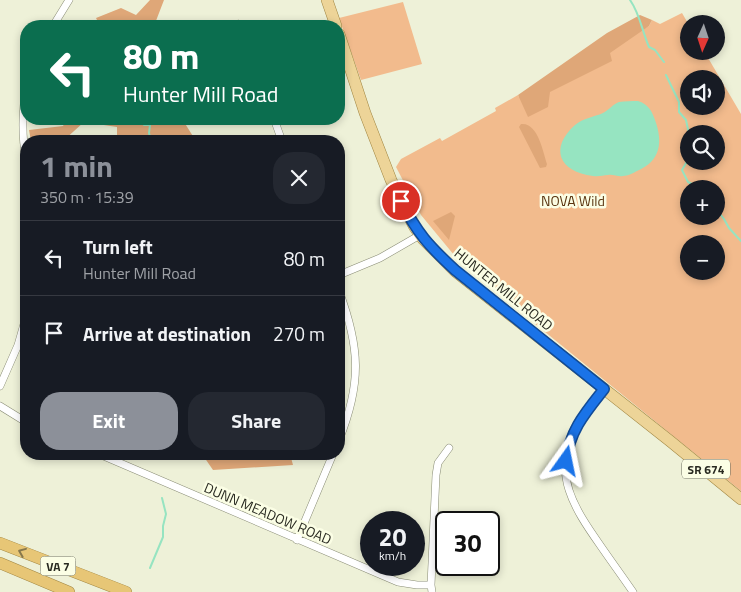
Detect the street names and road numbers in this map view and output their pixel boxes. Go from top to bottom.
street label: HUNTER MILL ROAD [450,243,558,335]
road number: SR 674 [682,459,730,478]
street label: DUNN MEADOW ROAD [201,477,335,549]
road number: VA 7 [40,556,76,576]

